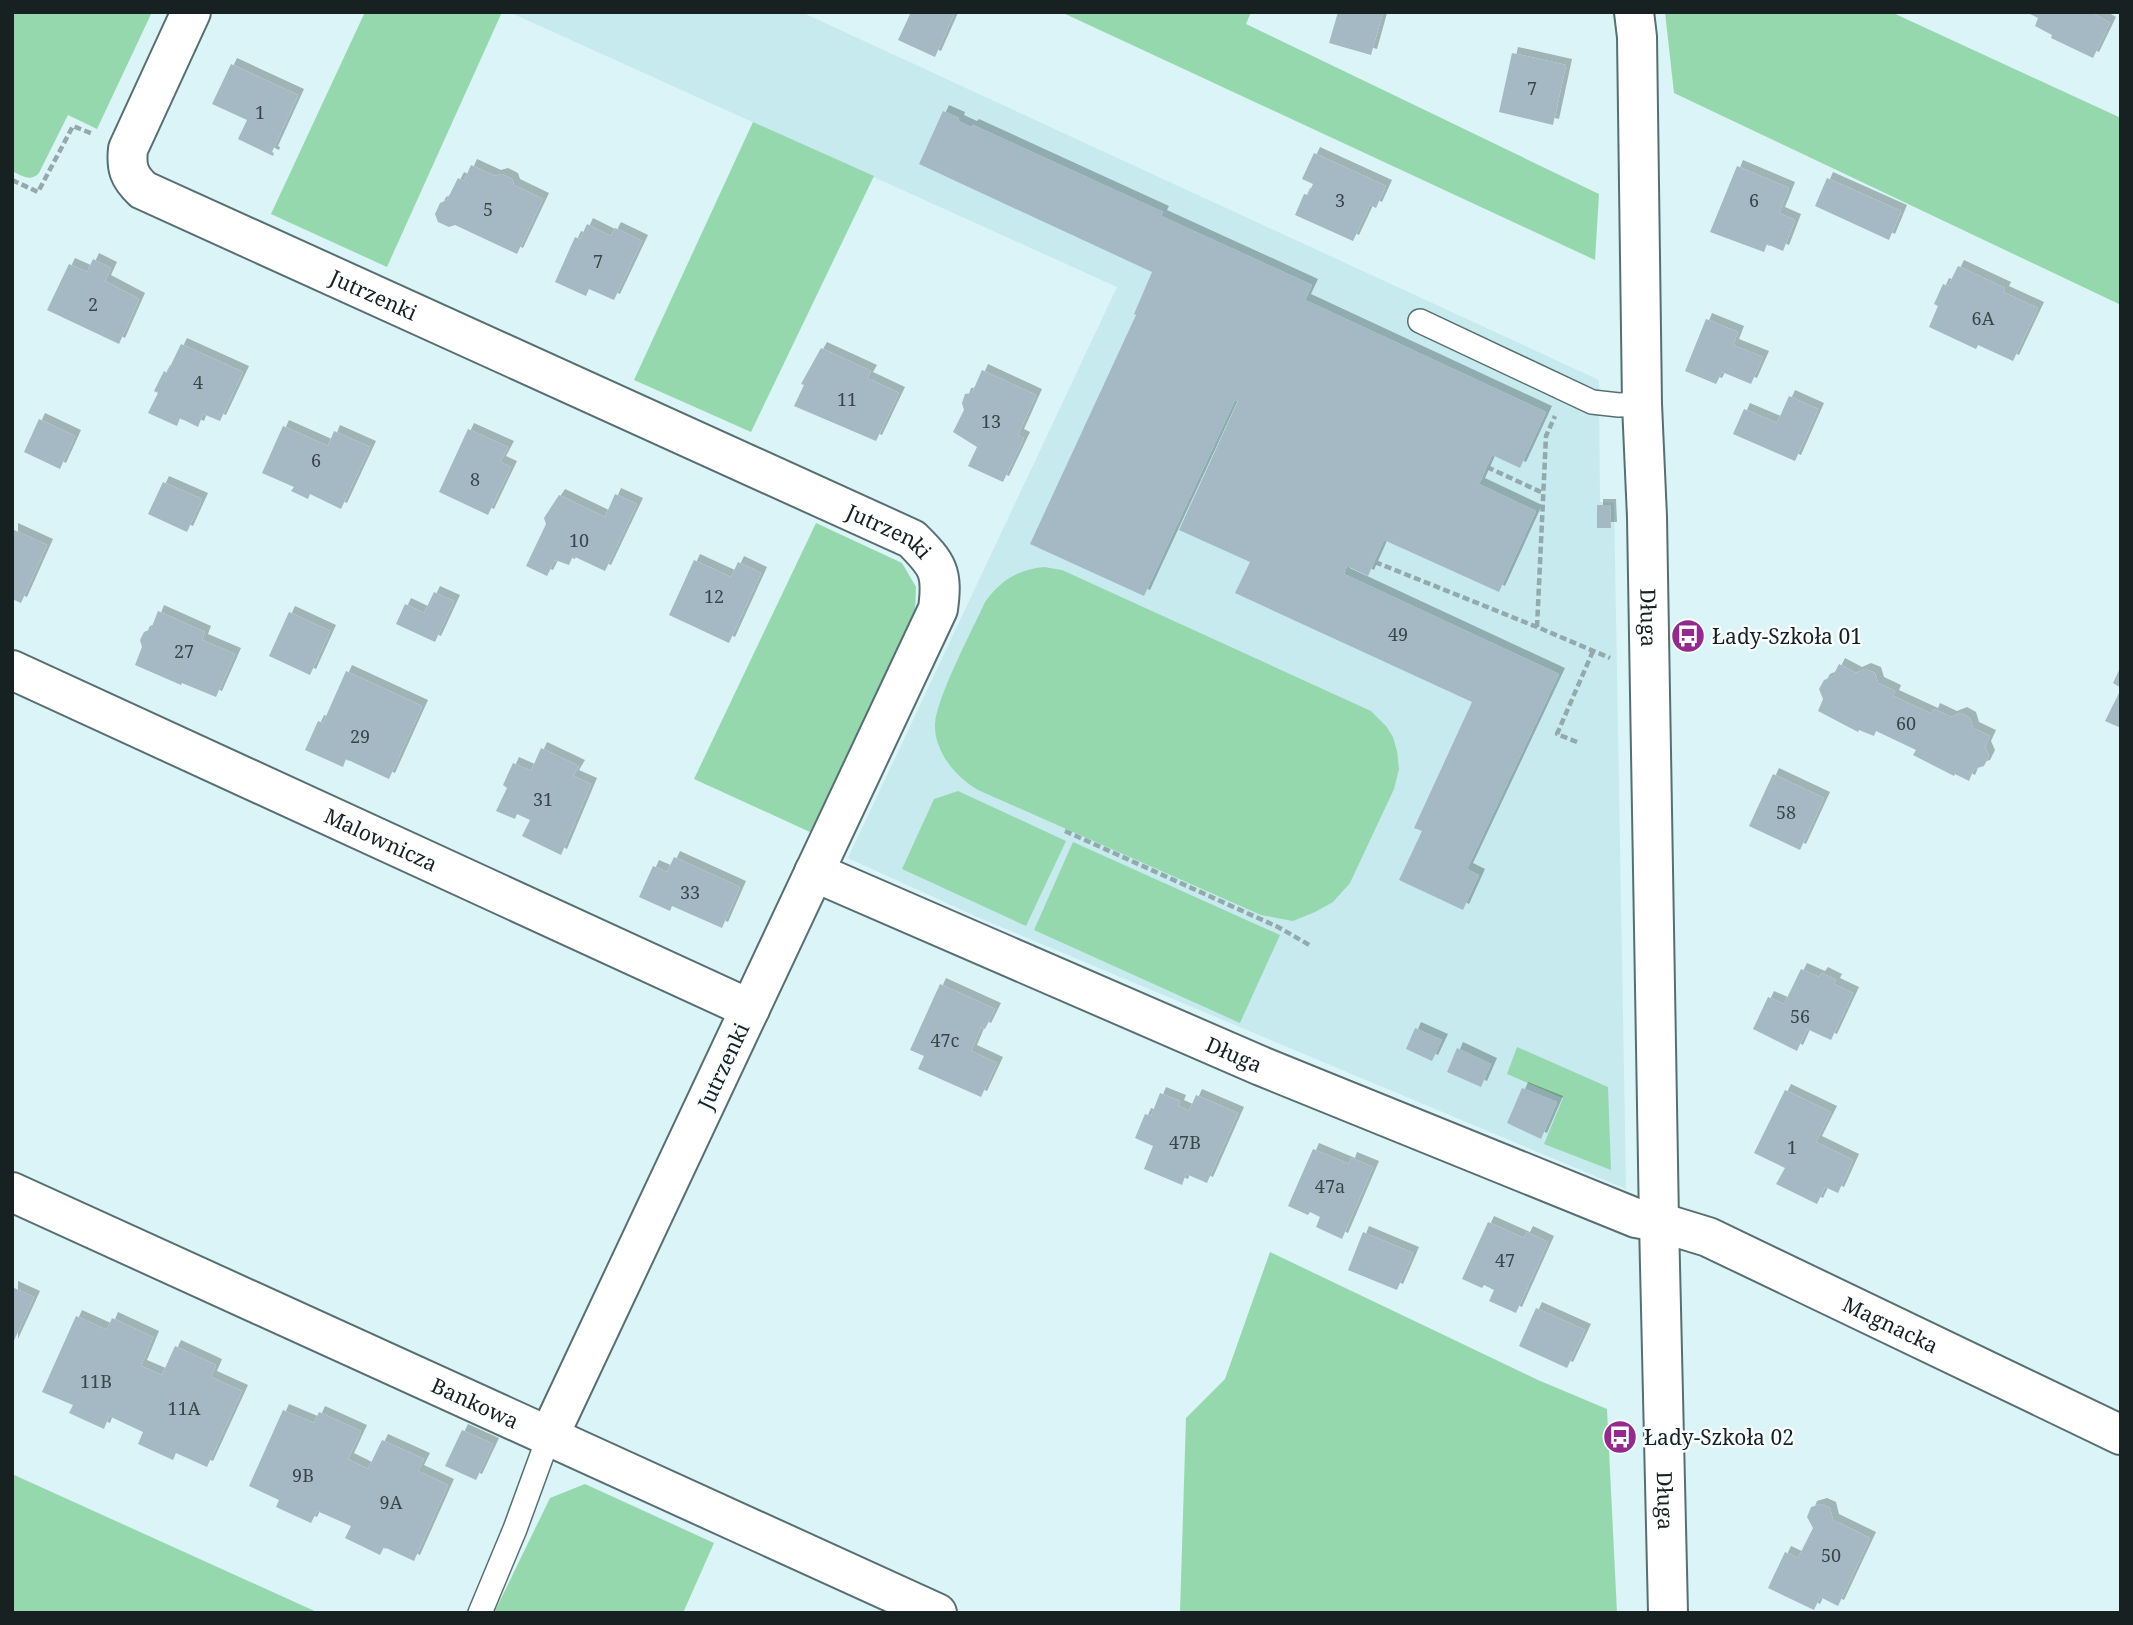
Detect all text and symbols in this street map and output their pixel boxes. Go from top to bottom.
house number: 7 [1527,76,1537,100]
house number: 1 [255,100,265,124]
house number: 3 [1335,188,1345,212]
house number: 6 [1749,188,1759,212]
house number: 5 [483,197,493,221]
house number: 7 [593,249,603,273]
street label: Jutrzenki [325,262,422,327]
house number: 2 [88,292,98,316]
house number: 6A [1972,306,1995,330]
house number: 4 [193,370,203,394]
house number: 11 [837,387,857,411]
house number: 13 [981,409,1001,433]
house number: 6 [311,448,321,472]
house number: 8 [470,467,480,491]
street label: Jutrzenki [841,497,938,565]
house number: 10 [569,528,589,552]
house number: 12 [704,584,724,608]
street label: Długa [1634,588,1663,647]
bus stop icon: Łady-Szkoła 01 [1669,617,1707,655]
house number: 49 [1388,622,1408,646]
place label: Łady-Szkoła 01 [1712,622,1862,650]
house number: 27 [174,639,194,663]
house number: 60 [1896,711,1916,735]
house number: 29 [350,724,370,748]
house number: 31 [533,787,553,811]
house number: 58 [1776,800,1796,824]
street label: Malownicza [320,801,442,878]
house number: 33 [680,880,700,904]
house number: 56 [1790,1004,1810,1028]
street label: Jutrzenki [690,1018,755,1115]
house number: 47c [931,1028,960,1052]
street label: Długa [1202,1030,1267,1079]
house number: 47B [1169,1130,1201,1154]
house number: 1 [1787,1135,1797,1159]
house number: 47a [1315,1174,1345,1198]
house number: 47 [1495,1248,1515,1272]
street label: Magnacka [1838,1290,1943,1359]
house number: 11B [80,1369,112,1393]
street label: Bankowa [427,1371,523,1435]
house number: 11A [168,1396,201,1420]
bus stop icon: Łady-Szkoła 02 [1601,1418,1639,1456]
place label: Łady-Szkoła 02 [1644,1423,1794,1451]
house number: 9B [292,1463,314,1487]
street label: Długa [1651,1471,1680,1530]
house number: 9A [380,1490,403,1514]
house number: 50 [1821,1543,1841,1567]

